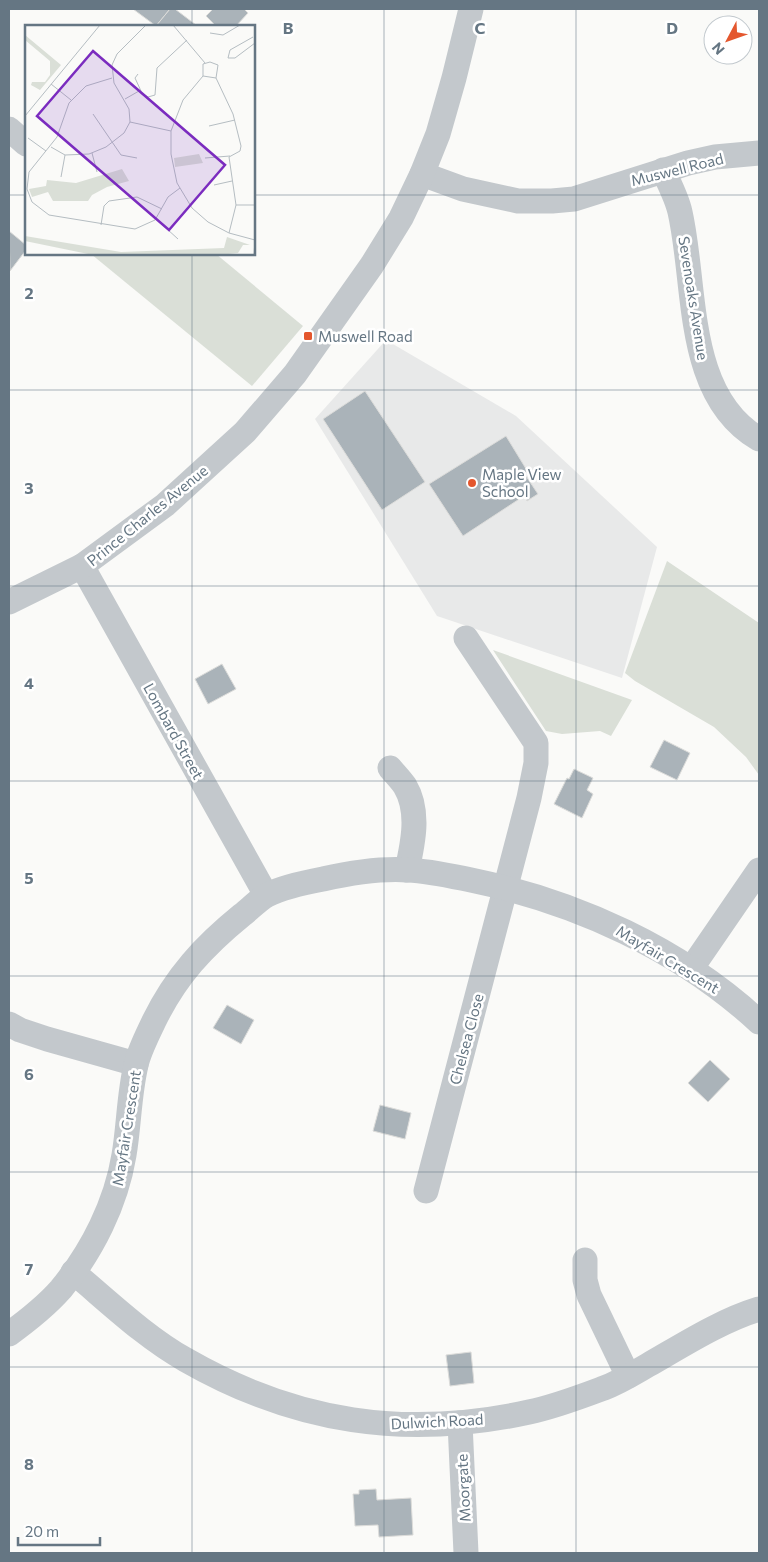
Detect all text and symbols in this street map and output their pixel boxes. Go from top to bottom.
north arrow [703,15,753,65]
text: B [283,18,294,37]
text: C [475,18,486,37]
text: D [666,18,678,37]
inset map [25,25,255,255]
text: N [708,39,728,58]
street label: Muswell Road [629,149,725,189]
street label: Sevenoaks Avenue [675,235,713,361]
text: 2 [24,283,34,302]
place label: Muswell Road [318,327,413,345]
marker: Muswell Road [302,330,314,342]
street label: Prince Charles Avenue [83,461,211,569]
place label: Maple View School [482,465,561,500]
marker: Maple View School [466,477,478,489]
text: 3 [24,478,34,497]
text: 4 [24,673,34,692]
street label: Lombard Street [140,680,208,782]
text: 5 [24,868,34,887]
street label: Mayfair Crescent [613,921,723,997]
street label: Chelsea Close [445,991,487,1087]
text: 6 [24,1064,34,1083]
street label: Mayfair Crescent [108,1069,144,1187]
text: 7 [25,1259,34,1278]
street label: Dulwich Road [390,1410,484,1432]
street label: Moorgate [452,1453,474,1522]
text: 8 [24,1454,34,1473]
scale bar [18,1514,100,1546]
text: 20 m [25,1522,59,1540]

